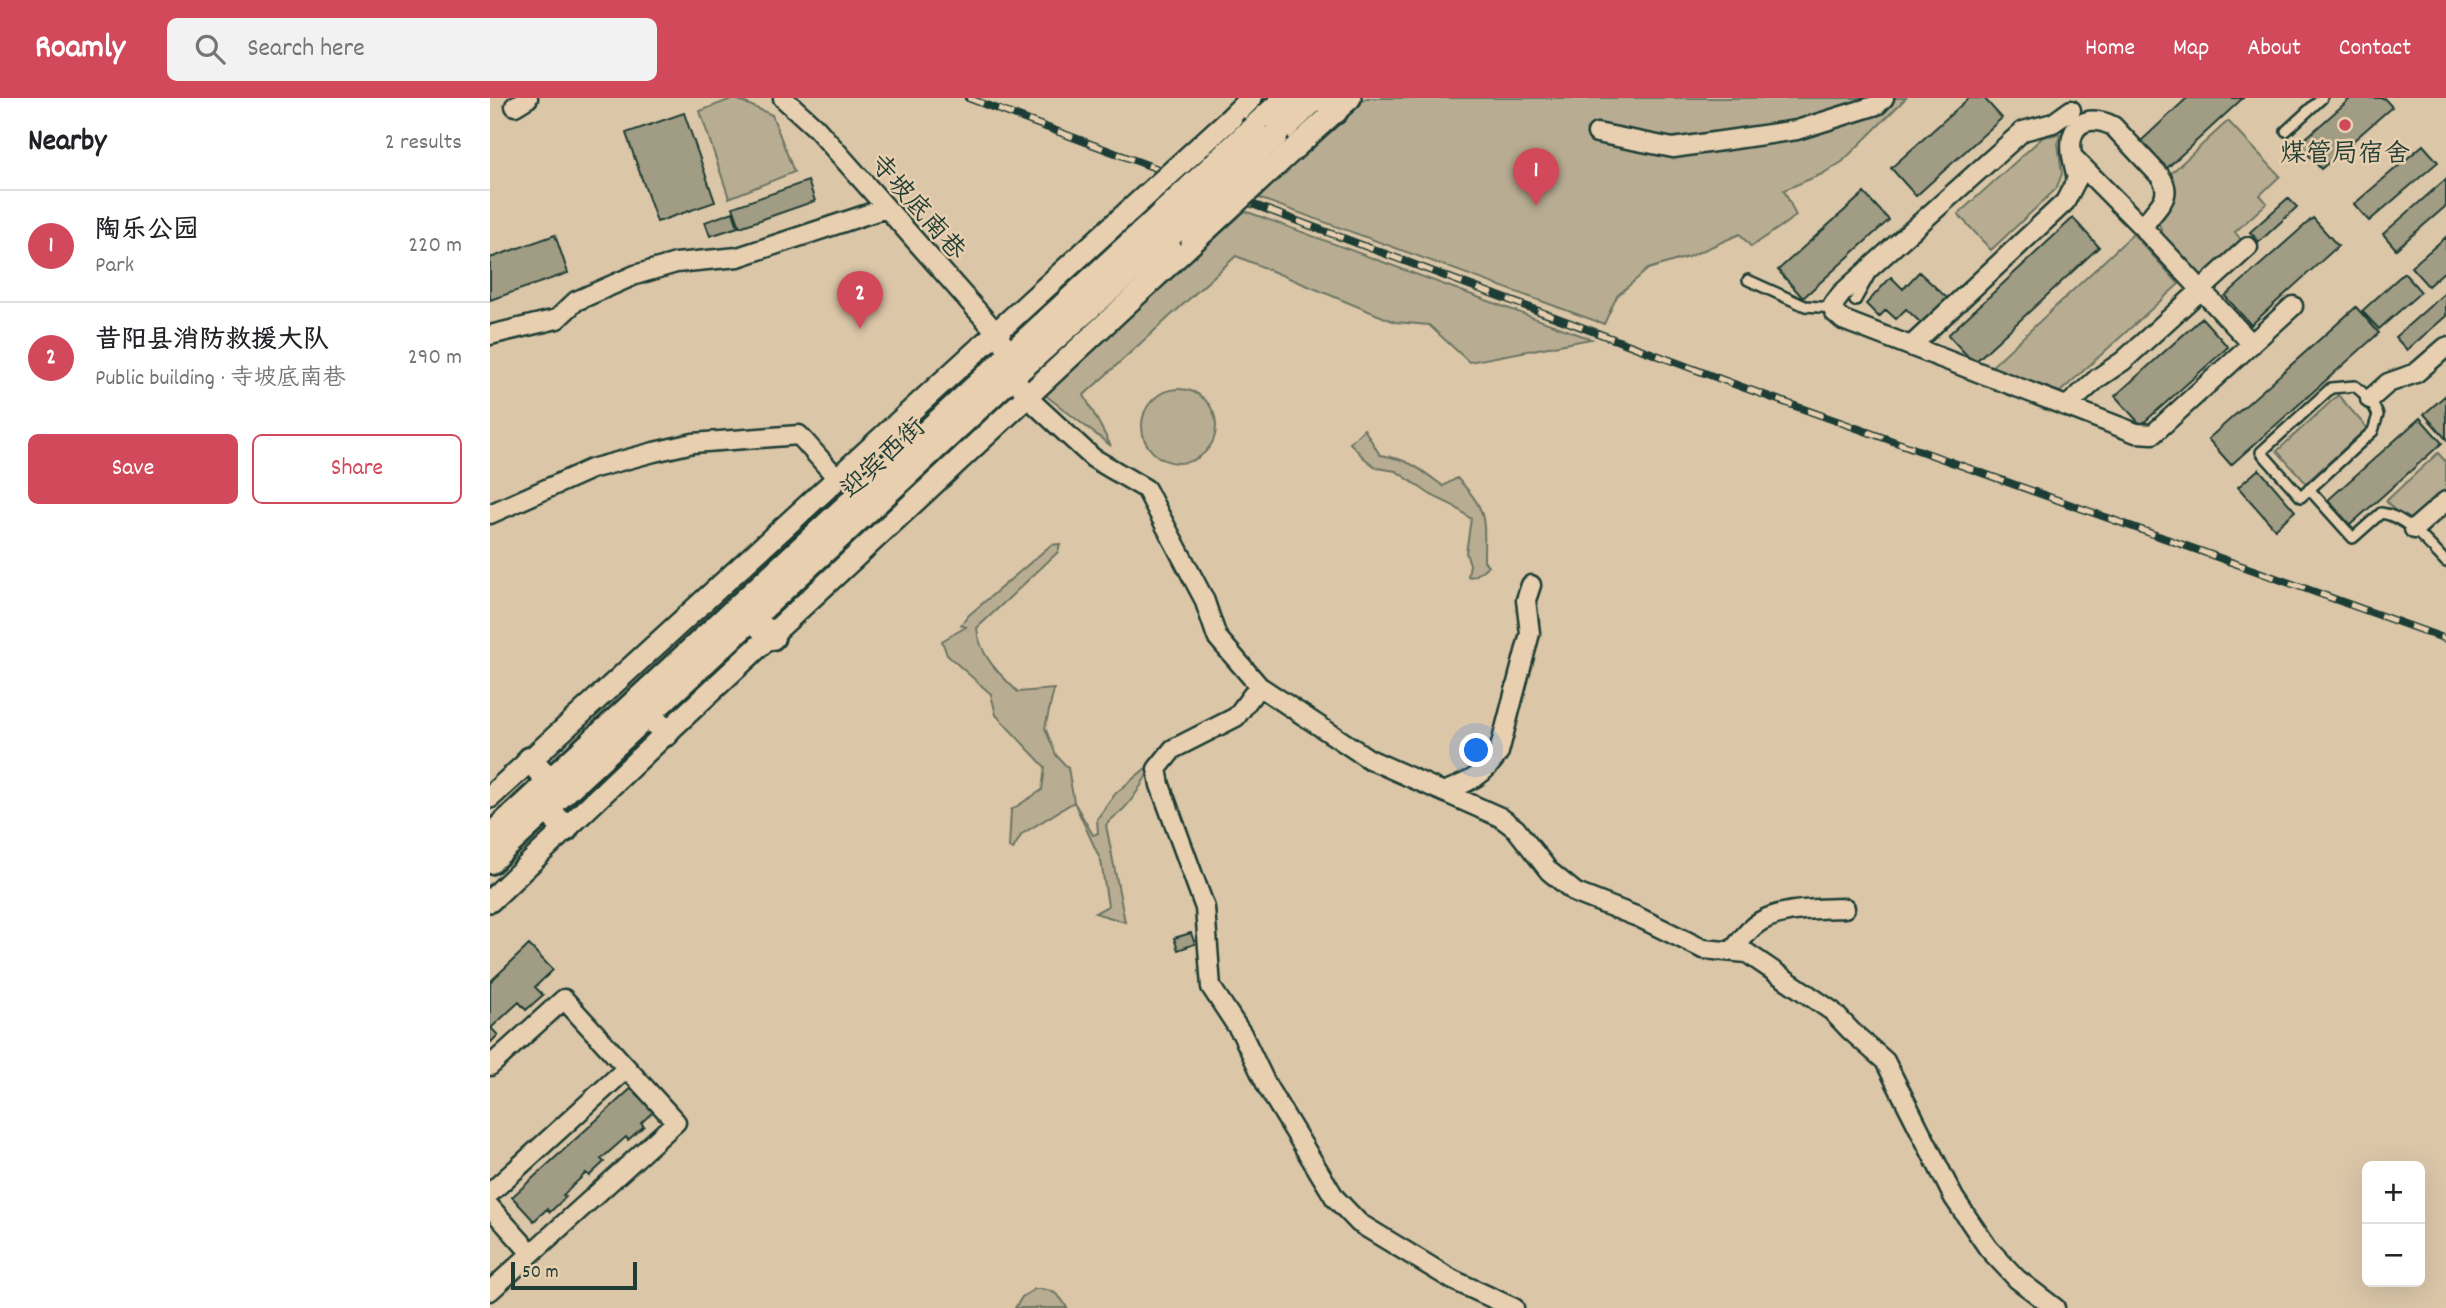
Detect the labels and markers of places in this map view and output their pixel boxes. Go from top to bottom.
marker: 煤管局宿舍 [2337,117,2353,133]
place label: 煤管局宿舍 [2280,137,2410,174]
pin: 1 [1513,148,1559,206]
pin: 2 [837,271,883,329]

